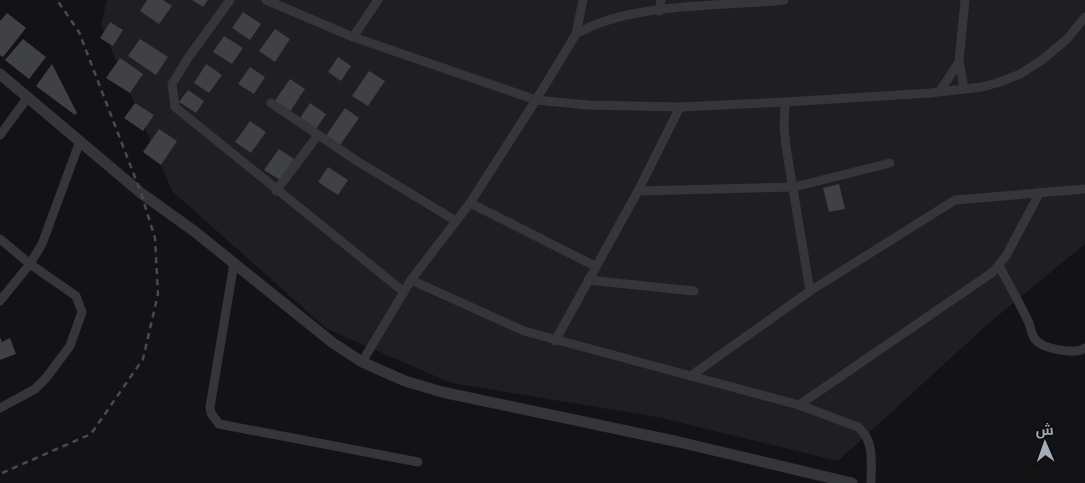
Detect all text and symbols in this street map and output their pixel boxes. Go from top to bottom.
north arrow [1020,418,1070,468]
text: ش [1035,422,1054,439]

